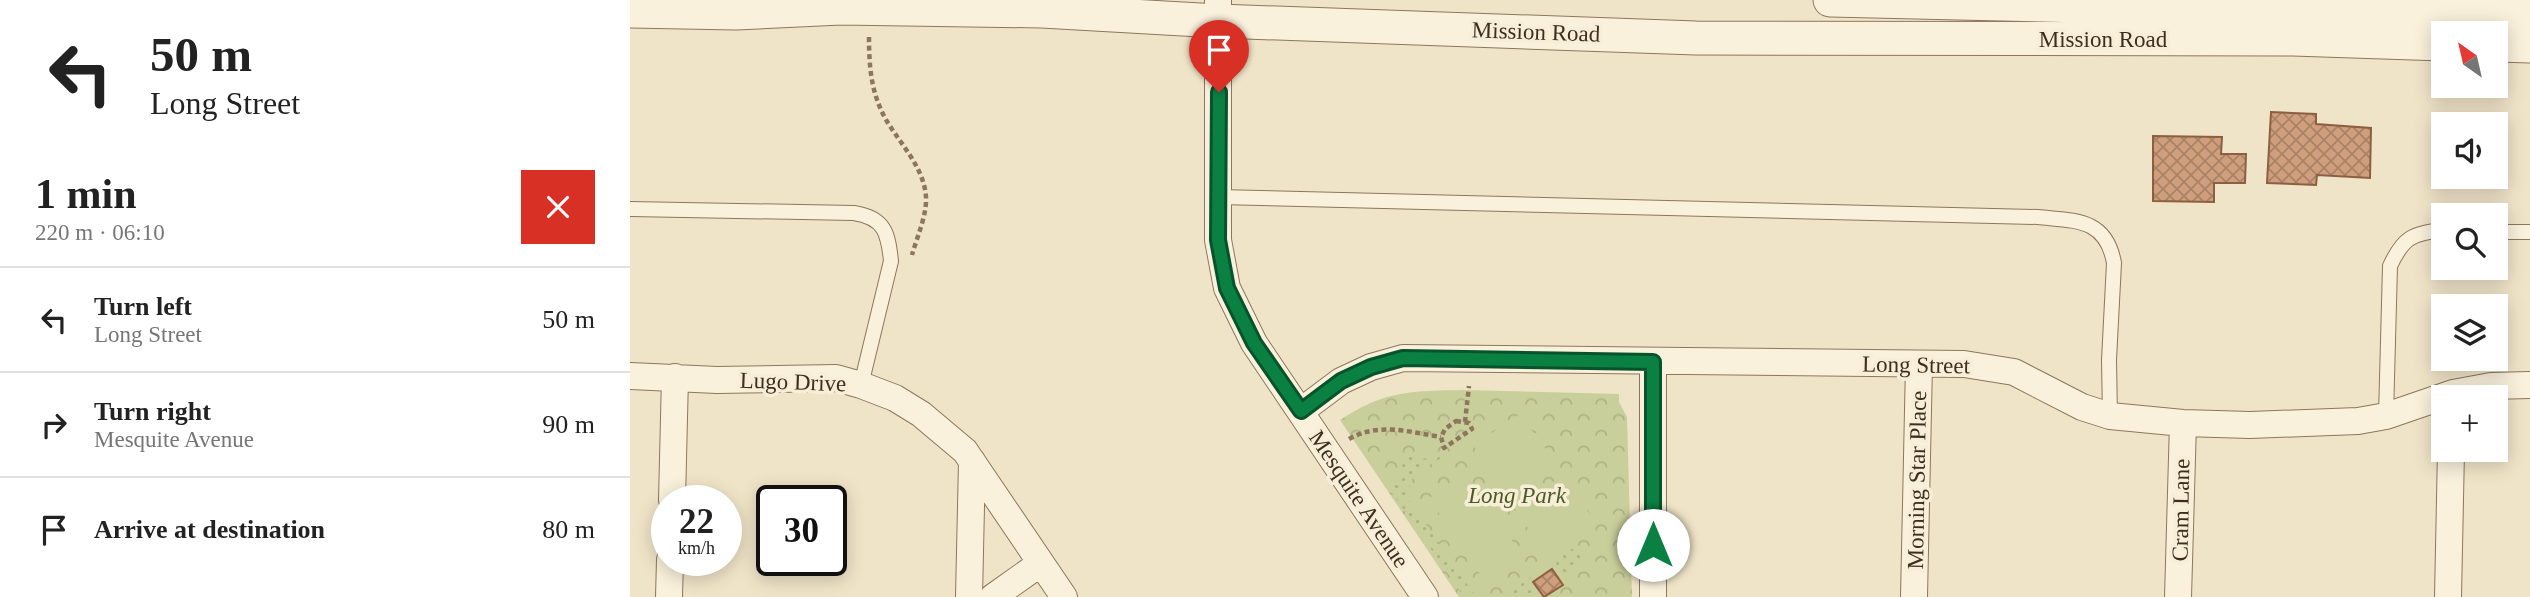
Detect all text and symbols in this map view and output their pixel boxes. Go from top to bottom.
street label: Mission Road [1471,17,1601,47]
pin [1189,20,1249,92]
north arrow [2431,21,2508,98]
map controls [2431,21,2508,462]
text: 50 m [150,27,252,82]
street label: Mission Road [2039,27,2168,52]
icon: left [35,28,126,119]
icon: arrive [1200,31,1238,69]
text: Long Street [150,85,300,121]
button: sound [2431,112,2508,189]
button: close [521,170,595,244]
text: 1 min [35,171,137,217]
button: search [2431,203,2508,280]
text: 220 m · 06:10 [35,220,165,245]
text: Turn left [94,292,192,321]
button: layers [2431,294,2508,371]
icon: left [35,301,73,339]
text: 50 m [542,305,595,334]
text: Long Street [94,322,202,347]
street label: Long Street [1862,352,1971,378]
street label: Lugo Drive [739,368,847,396]
button: + [2431,385,2508,462]
street label: Morning Star Place [1903,390,1931,570]
text: Turn right [94,397,211,426]
icon: right [35,406,73,444]
text: 90 m [542,410,595,439]
street label: Mesquite Avenue [1304,426,1414,572]
text: Mesquite Avenue [94,427,254,452]
street label: Cram Lane [2168,458,2194,562]
park label: Long Park [1467,483,1567,508]
speed limit sign: 30 [756,485,847,576]
text: 22 [679,502,714,541]
position arrow [1616,508,1690,582]
icon: arrive [35,511,73,549]
text: Arrive at destination [94,515,325,544]
text: 80 m [542,515,595,544]
text: km/h [678,538,715,558]

